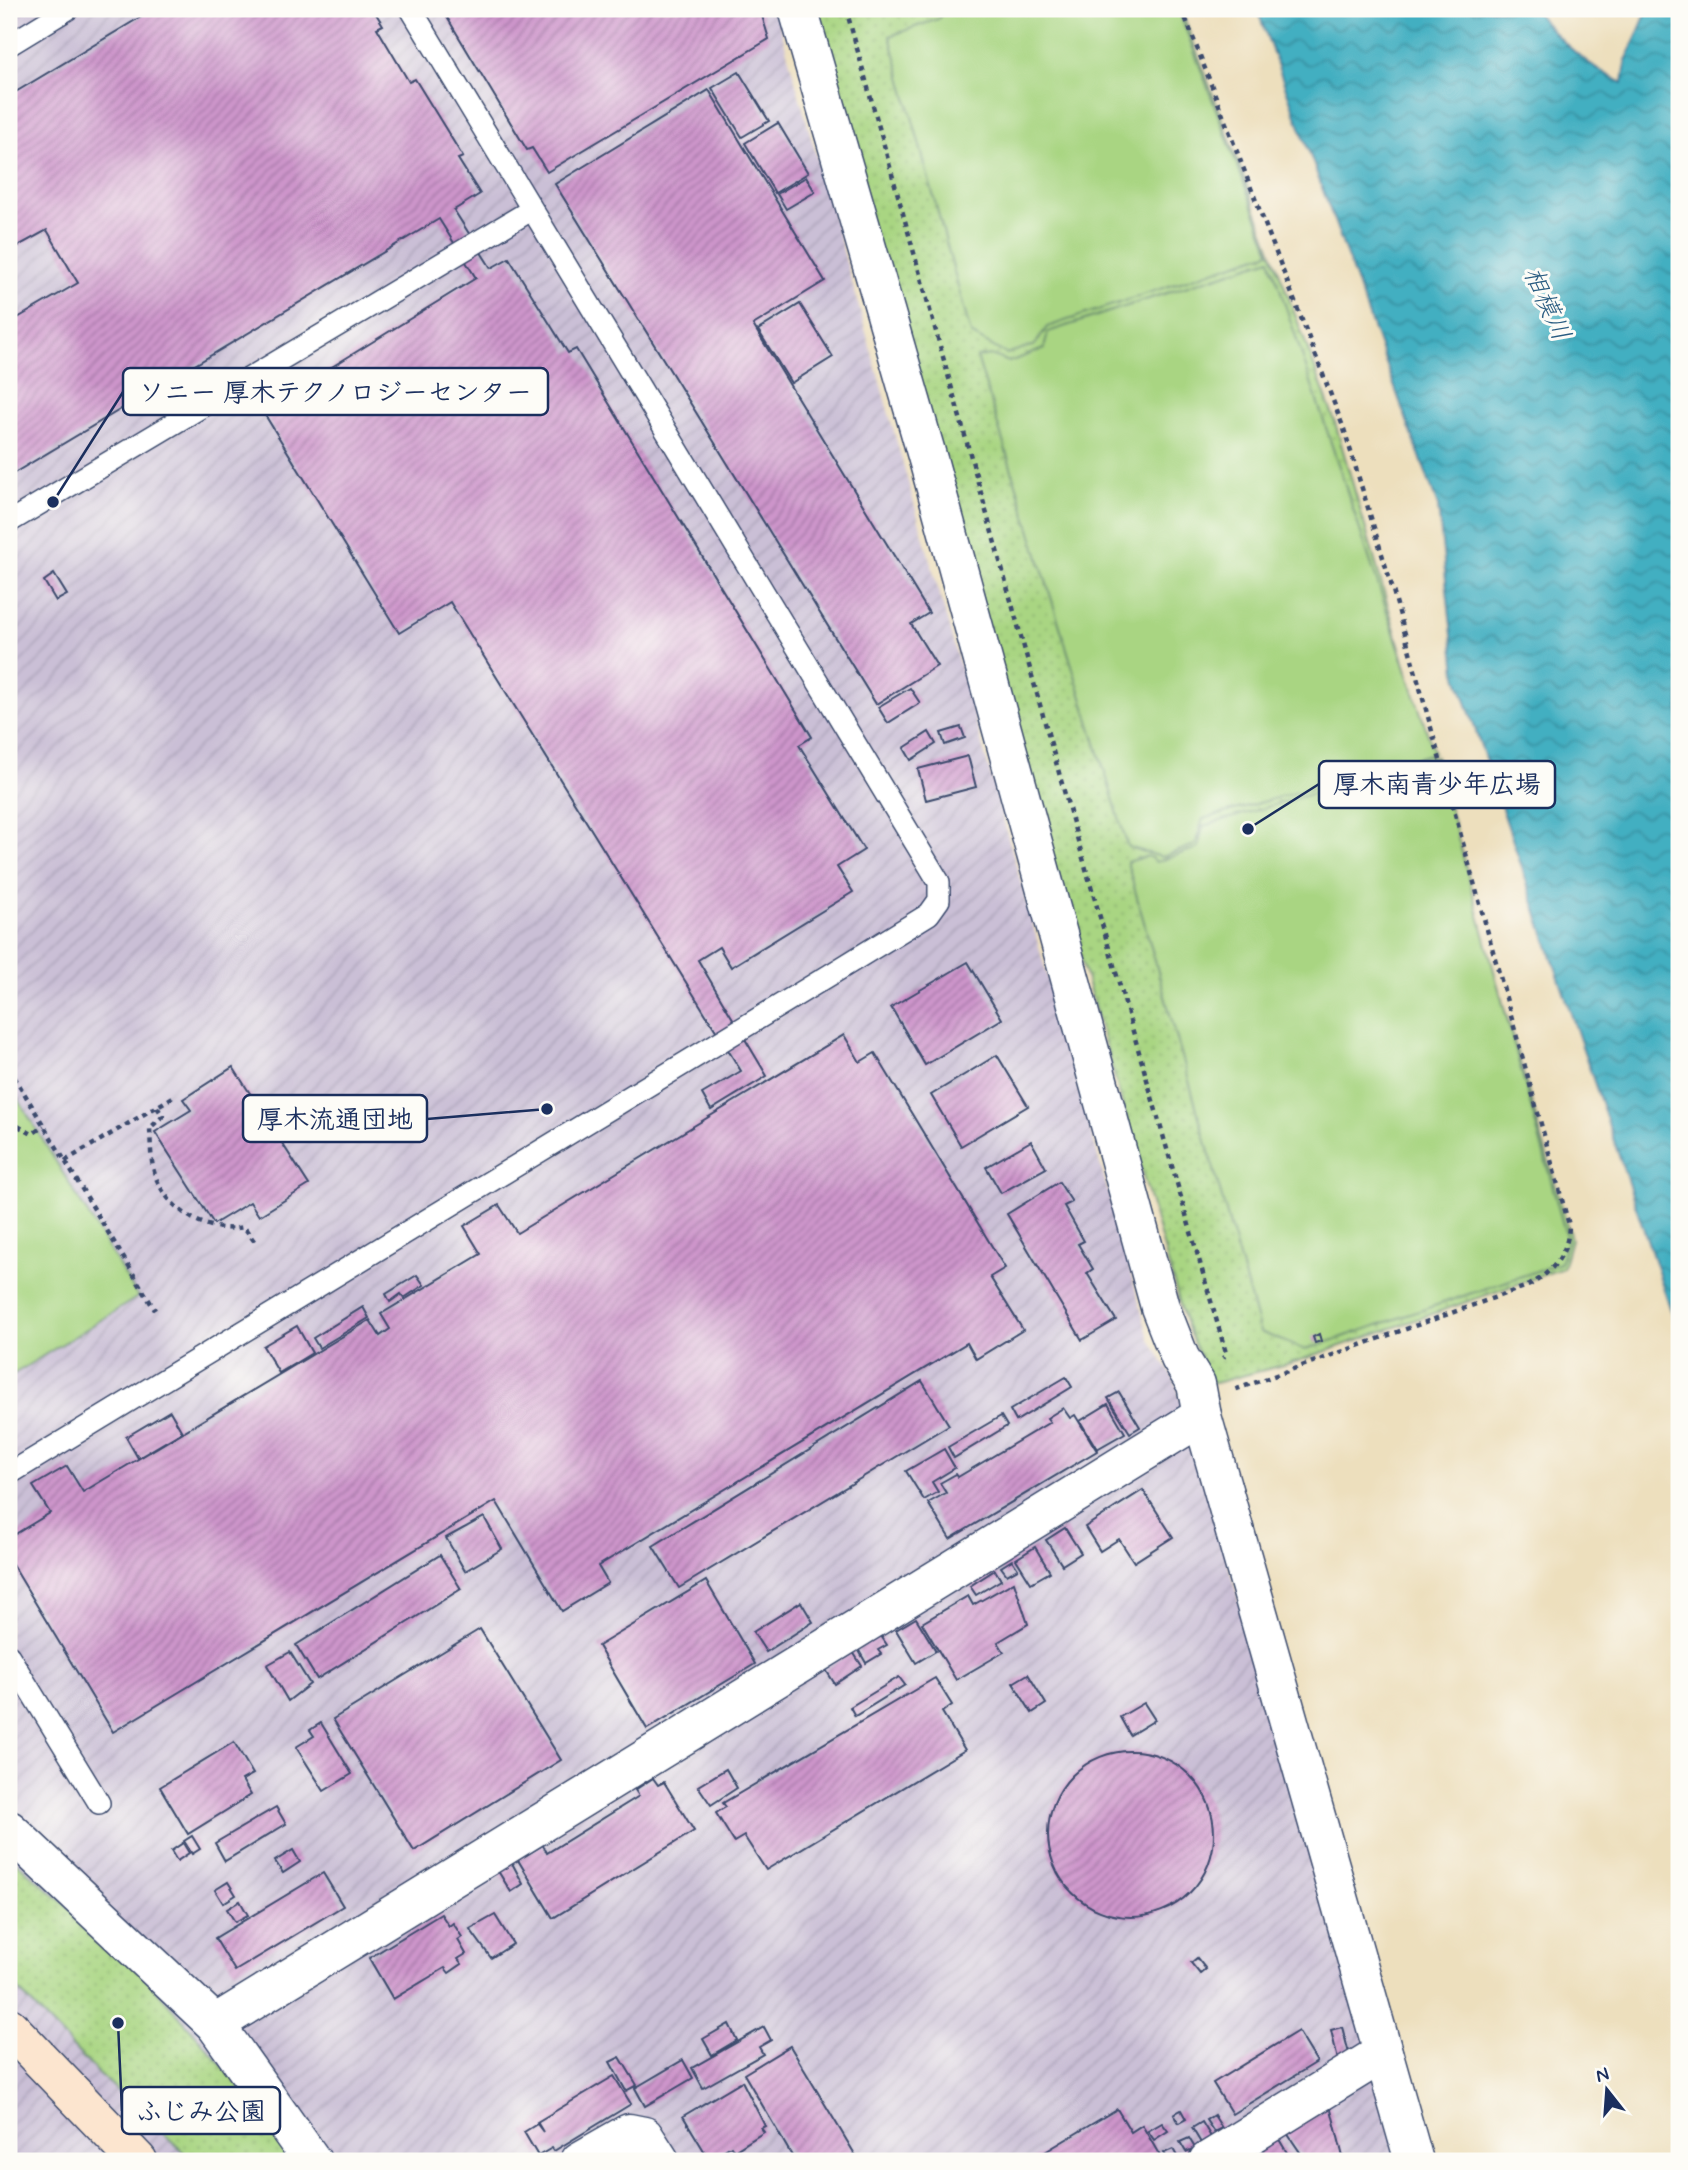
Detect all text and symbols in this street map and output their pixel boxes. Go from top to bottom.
water label: 相模川 [1515,261,1577,347]
callout: ソニー 厚木テクノロジーセンター [123,368,548,415]
text: ソニー 厚木テクノロジーセンター [138,377,532,411]
callout: 厚木南青少年広場 [1319,761,1555,808]
text: 厚木南青少年広場 [1333,769,1541,803]
callout: 厚木流通団地 [243,1095,427,1142]
text: 厚木流通団地 [257,1104,413,1138]
north arrow [1572,2054,1642,2124]
text: N [1593,2061,1612,2089]
callout: ふじみ公園 [122,2087,280,2134]
text: ふじみ公園 [136,2096,266,2130]

